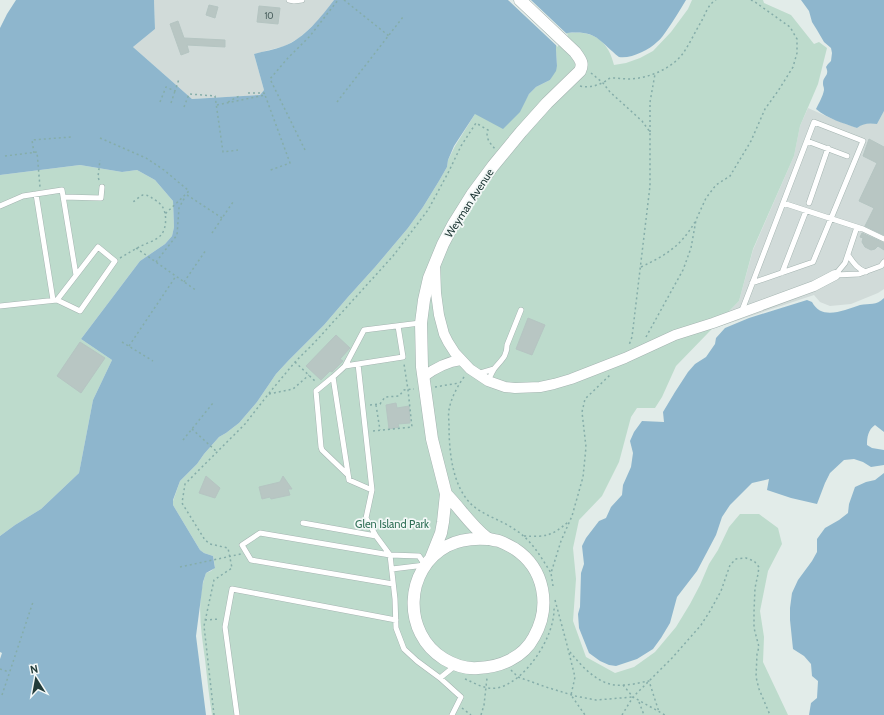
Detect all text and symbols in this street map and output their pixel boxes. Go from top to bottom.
house number: 10 [264,10,274,21]
street label: Weyman Avenue [441,166,497,240]
park label: Glen Island Park [355,517,429,531]
north arrow [16,659,56,699]
text: N [29,662,39,677]

